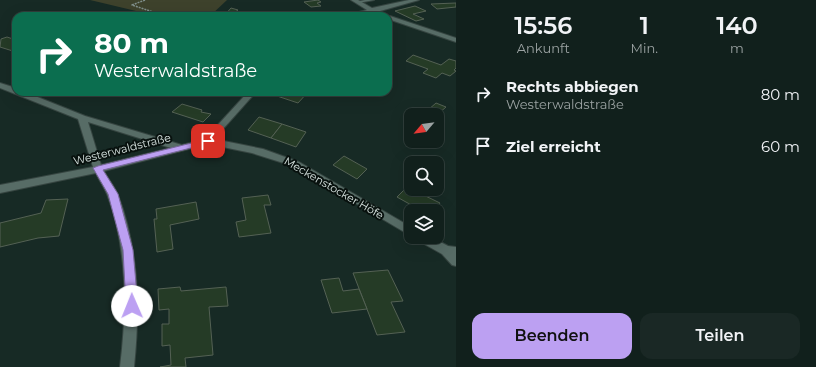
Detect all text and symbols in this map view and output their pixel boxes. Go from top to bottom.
text: 15:56 [514,11,572,40]
text: 1 [640,11,649,40]
text: 140 [716,11,758,40]
text: 80 m [94,26,169,60]
icon: right [28,28,80,80]
text: Ankunft [517,40,570,56]
text: Min. [631,40,658,56]
text: m [730,40,744,56]
text: Westerwaldstraße [94,60,257,82]
text: Rechts abbiegen [506,77,639,96]
icon: right [472,83,494,105]
text: 80 m [761,85,800,104]
text: Westerwaldstraße [506,96,624,112]
north arrow [404,108,444,148]
map controls [404,108,444,244]
pin [191,124,225,158]
street label: Westerwaldstraße [72,130,172,168]
icon: arrive [197,130,219,152]
icon: arrive [472,135,494,157]
text: Ziel erreicht [506,137,601,156]
text: 60 m [761,137,800,156]
street label: Meckenstocker Höfe [282,154,387,222]
button: search [404,156,444,196]
button: layers [404,204,444,244]
position arrow [111,285,153,327]
button: Beenden [472,313,632,359]
button: Teilen [640,313,800,359]

